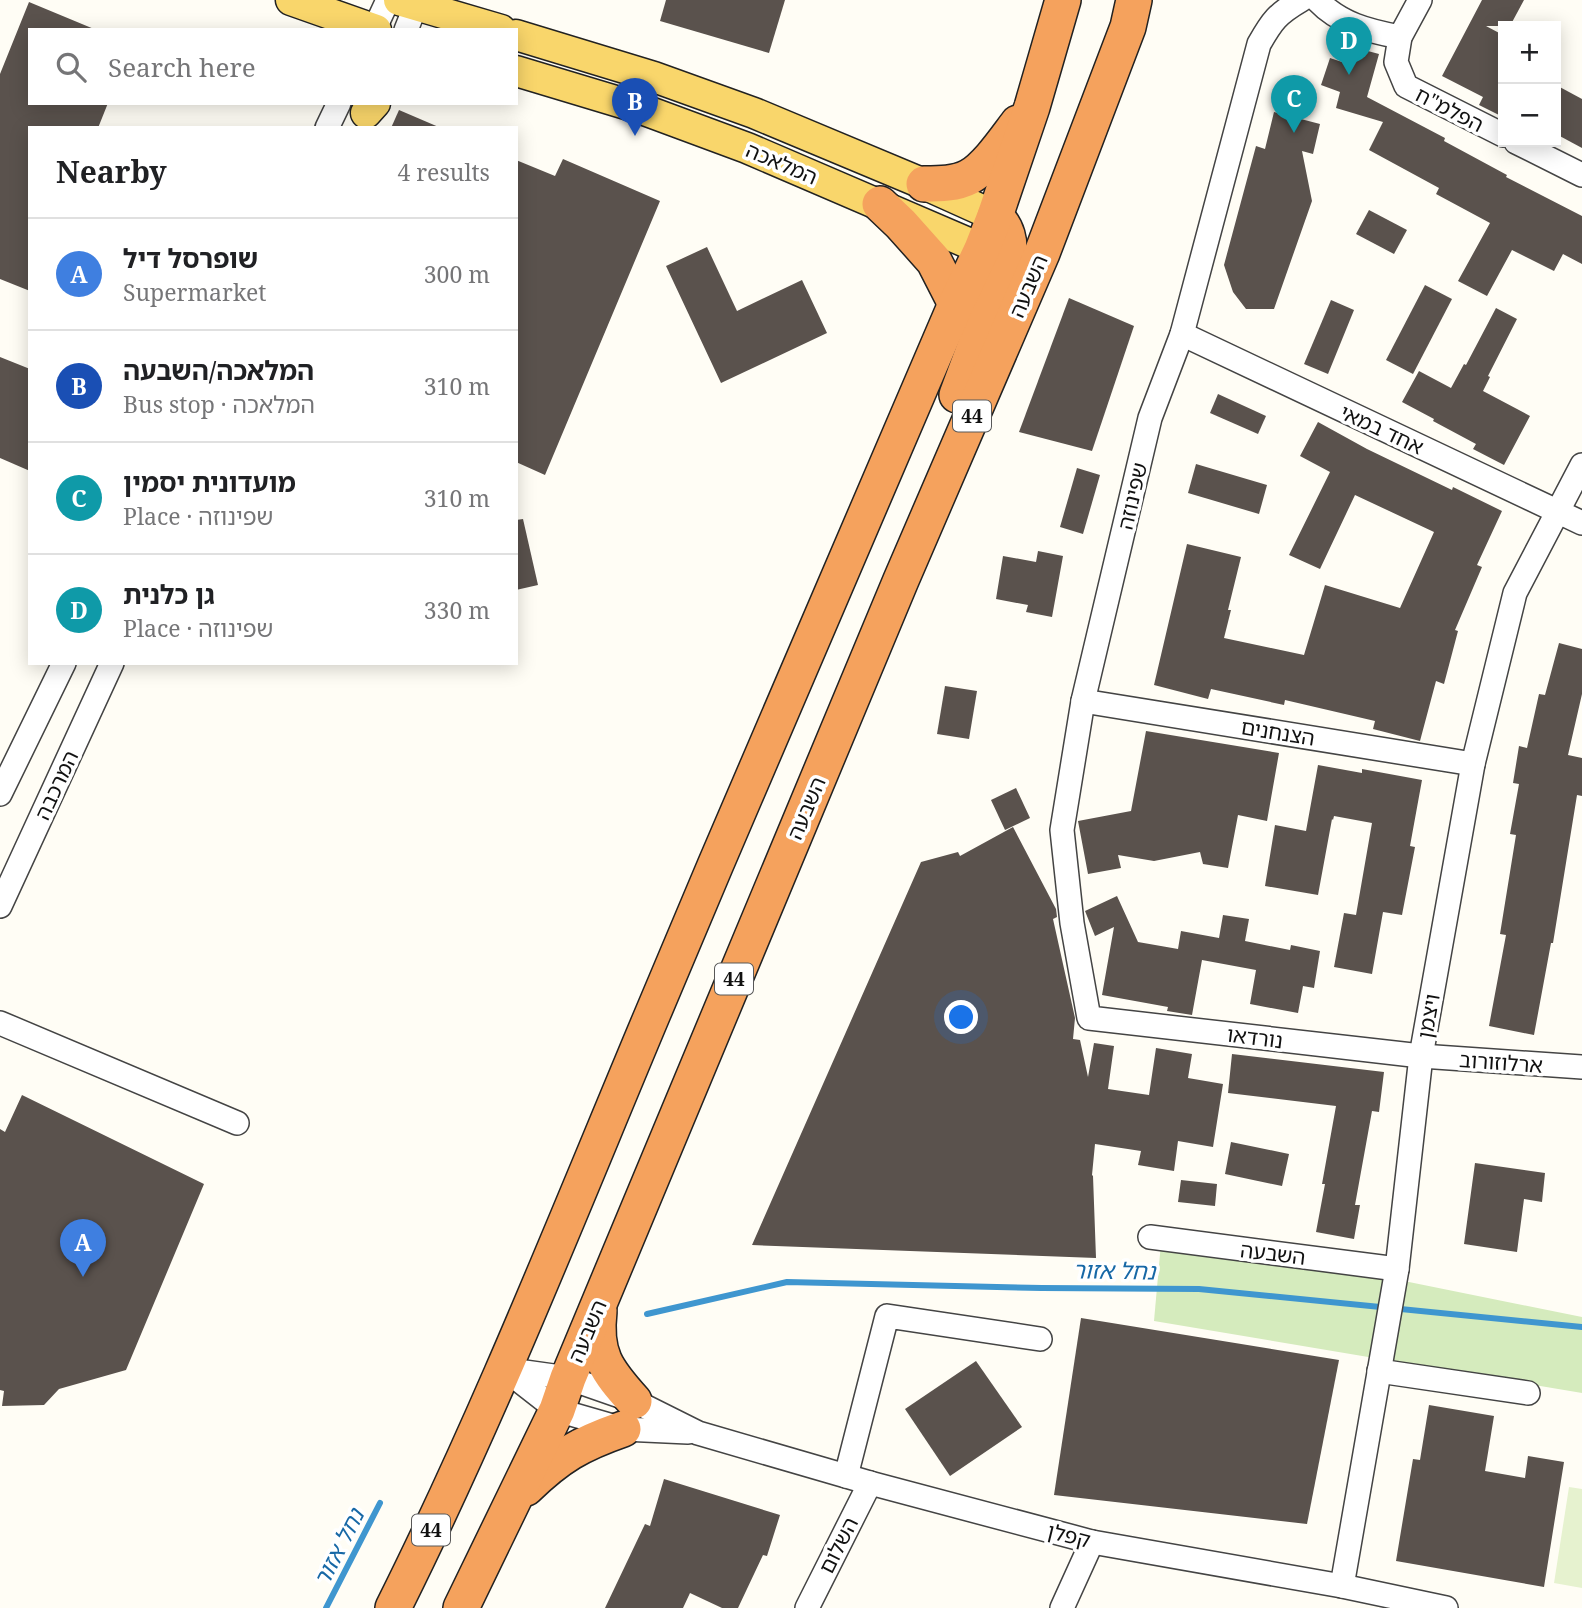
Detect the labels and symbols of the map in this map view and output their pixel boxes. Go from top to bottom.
pin: D [1326,17,1372,75]
pin: C [1271,75,1317,133]
pin: B [612,78,658,136]
street label: הפלמ"ח [1411,80,1489,138]
street label: המלאכה [742,135,822,191]
street label: השבעה [1002,250,1054,322]
street label: אחד במאי [1336,398,1428,460]
road number: 44 [953,400,991,432]
street label: שפינוזה [1111,460,1153,532]
street label: הצנחנים [1239,712,1317,752]
street label: המרכבה [28,746,84,824]
street label: השבעה [780,772,832,844]
road number: 44 [715,964,753,995]
street label: ויצמן [1410,991,1446,1041]
your location [944,1000,978,1034]
street label: נורדאו [1225,1020,1285,1054]
street label: ארלוזורוב [1458,1045,1544,1079]
pin: A [60,1219,106,1277]
street label: השבעה [1239,1235,1307,1271]
water label: נחל אזור [1072,1253,1158,1287]
street label: השבעה [561,1295,613,1367]
water label: נחל אזור [305,1501,372,1591]
street label: השלום [812,1512,864,1578]
road number: 44 [412,1514,450,1546]
street label: קפלן [1045,1516,1093,1554]

